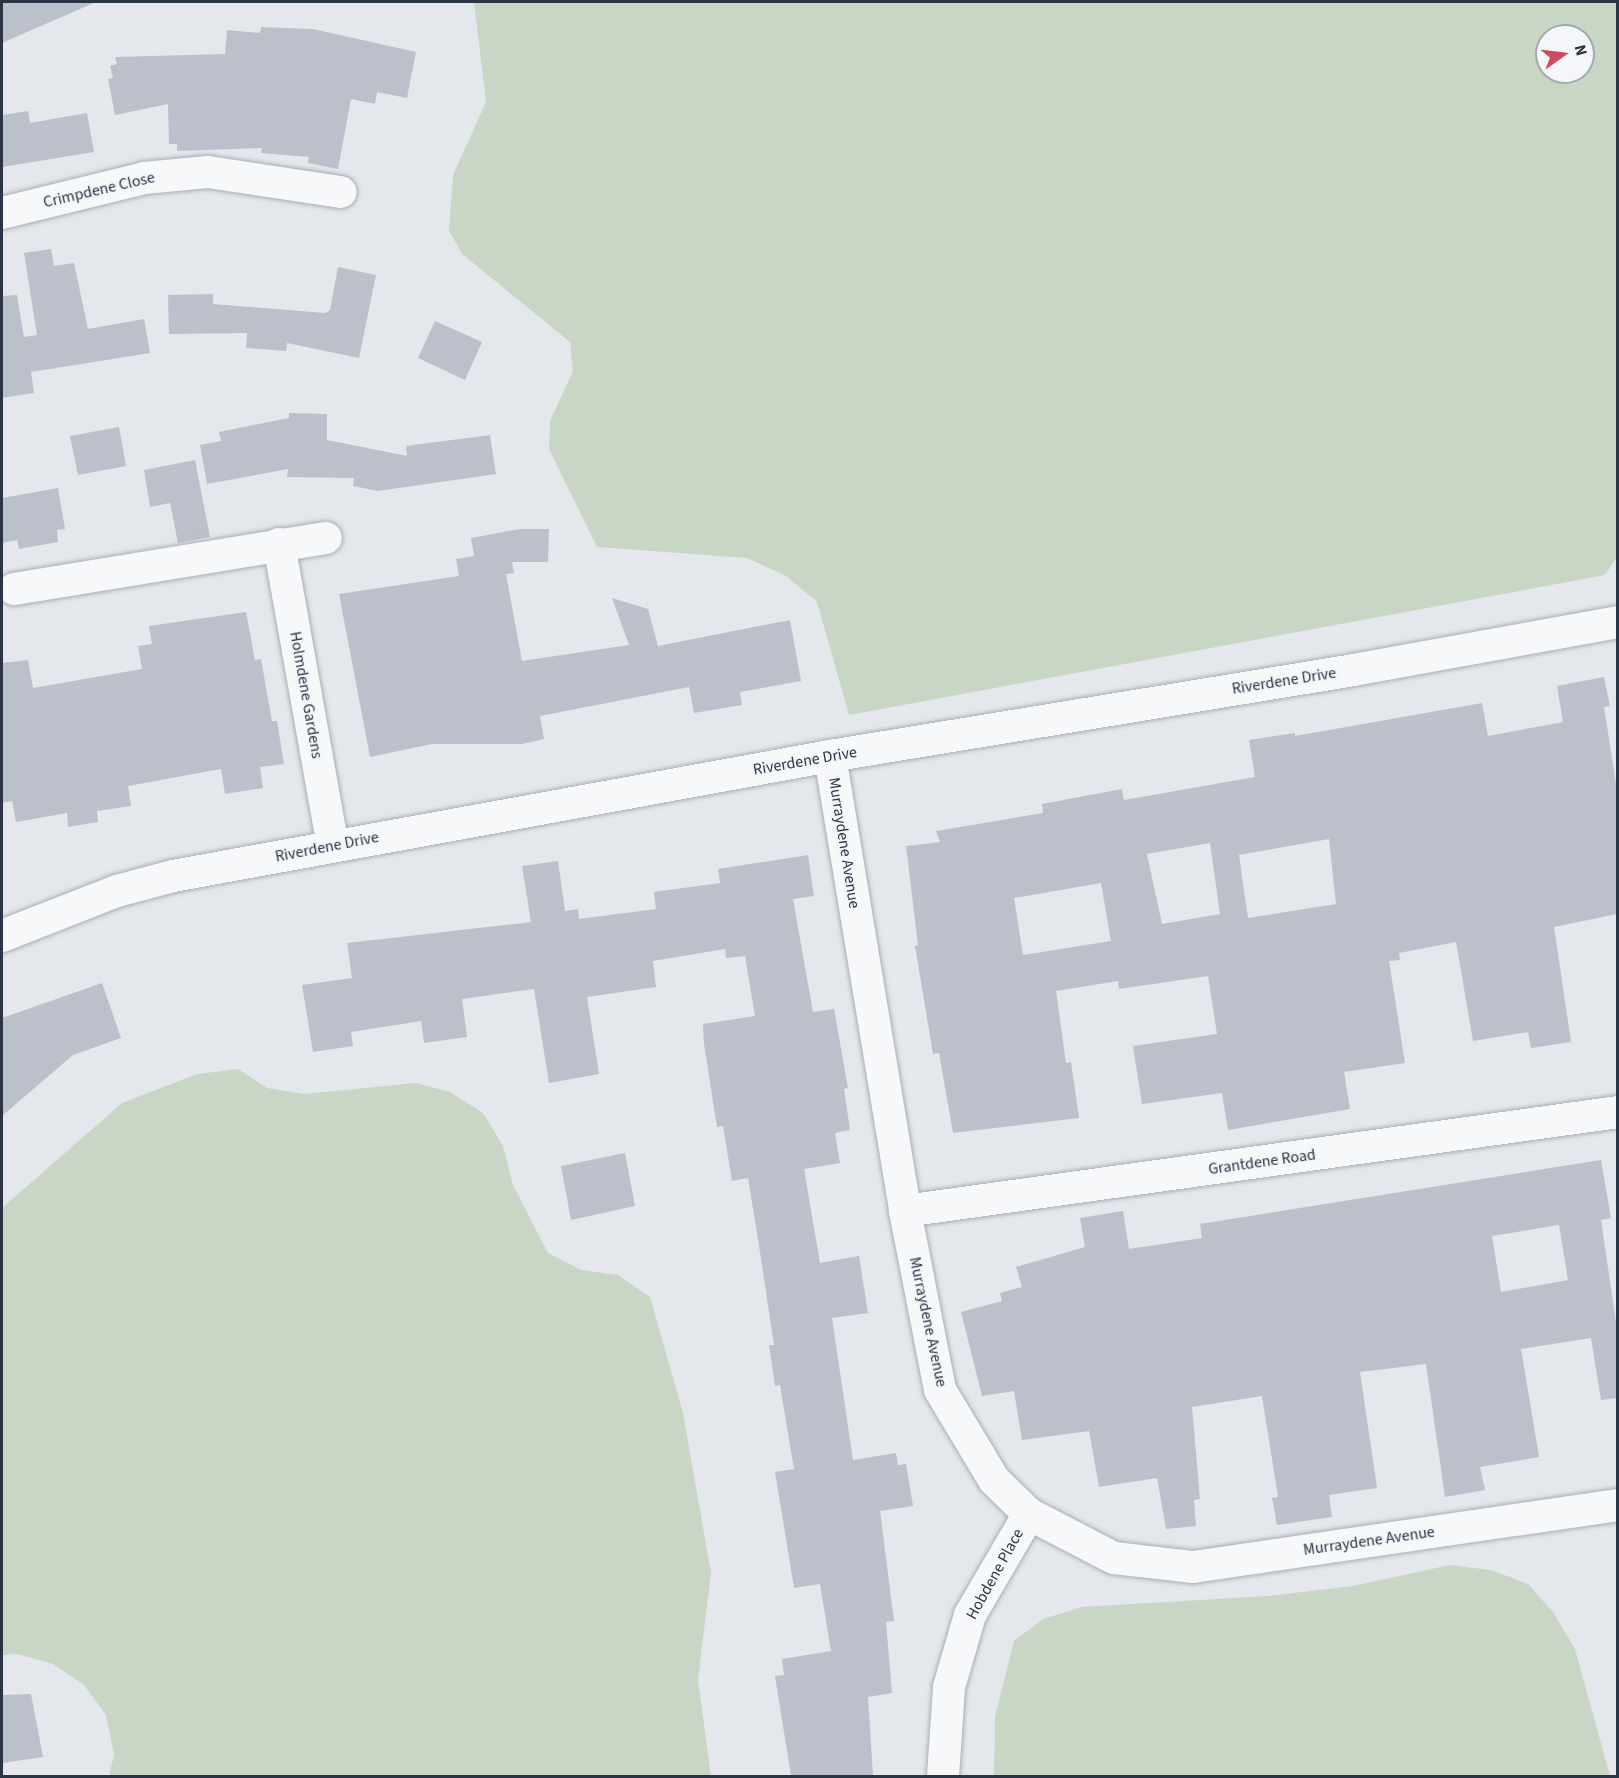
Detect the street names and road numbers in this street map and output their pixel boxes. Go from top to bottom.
street label: Crimpdene Close [41,168,157,212]
street label: Holmdene Gardens [285,630,327,760]
street label: Riverdene Drive [1231,663,1337,699]
street label: Riverdene Drive [752,742,858,780]
street label: Murraydene Avenue [824,776,864,910]
street label: Riverdene Drive [274,828,380,866]
street label: Grantdene Road [1207,1145,1317,1179]
street label: Murraydene Avenue [905,1255,951,1389]
street label: Murraydene Avenue [1302,1522,1436,1560]
street label: Hobdene Place [962,1525,1028,1623]

